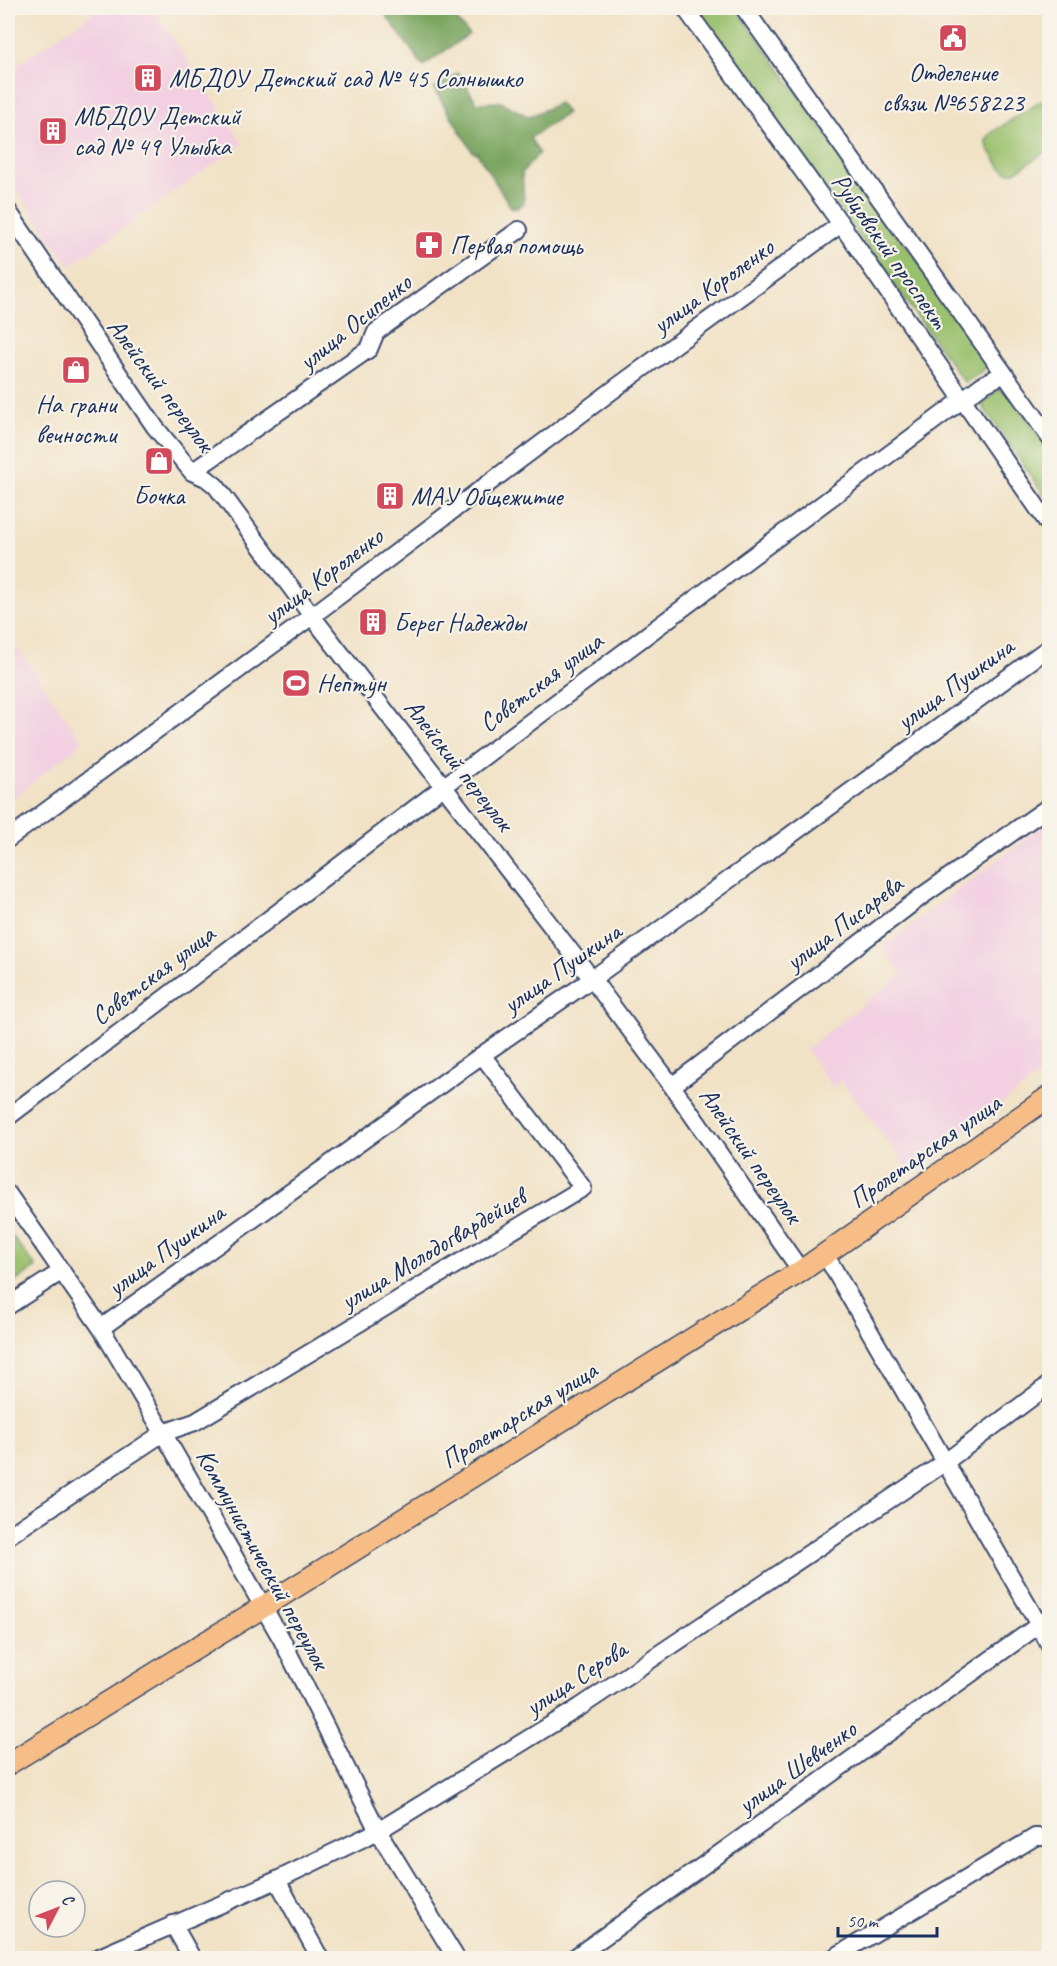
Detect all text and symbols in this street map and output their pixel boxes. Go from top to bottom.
public building icon: Отделение связи №658223 [937,22,969,54]
place label: Отделение связи №658223 [882,56,1026,119]
building icon: МБДОУ Детский сад № 45 Солнышко [132,62,164,94]
place label: МБДОУ Детский сад № 45 Солнышко [169,62,524,95]
place label: МБДОУ Детский сад № 49 Улыбка [74,100,243,163]
building icon: МБДОУ Детский сад № 49 Улыбка [37,115,69,147]
street label: Рубцовский проспект [824,167,957,336]
pharmacy icon: Первая помощь [413,229,445,261]
place label: Первая помощь [450,229,584,262]
street label: улица Короленко [644,230,782,342]
street label: улица Осипенко [290,265,420,379]
street label: Алейский переулок [100,312,224,460]
shop icon: На грани вечности [60,354,92,386]
place label: На грани вечности [36,388,119,451]
shop icon: Бочка [143,445,175,477]
place label: Бочка [134,479,186,512]
building icon: МАУ Общежитие [374,480,406,512]
place label: МАУ Общежитие [411,480,565,513]
street label: улица Короленко [255,519,391,633]
building icon: Берег Надежды [357,606,389,638]
place label: Берег Надежды [394,606,528,639]
street label: Советская улица [472,624,611,739]
street label: улица Пушкина [888,629,1022,739]
sports icon: Нептун [280,667,312,699]
place label: Нептун [317,667,388,700]
street label: Алейский переулок [397,692,522,840]
street label: улица Писарева [777,867,911,979]
street label: улица Пушкина [495,914,630,1022]
street label: Советская улица [84,917,223,1032]
street label: Алейский переулок [692,1080,812,1232]
street label: Пролетарская улица [843,1086,1009,1216]
street label: улица Молодогвардейцев [333,1178,535,1318]
street label: улица Пушкина [99,1195,233,1305]
street label: Пролетарская улица [435,1353,604,1476]
street label: Коммунистический переулок [189,1443,339,1677]
street label: улица Серова [517,1632,635,1724]
street label: улица Шевченко [729,1712,864,1822]
north arrow [27,1879,87,1939]
text: С [57,1890,79,1911]
scale bar [838,1900,937,1938]
text: 50 m [847,1910,880,1932]

